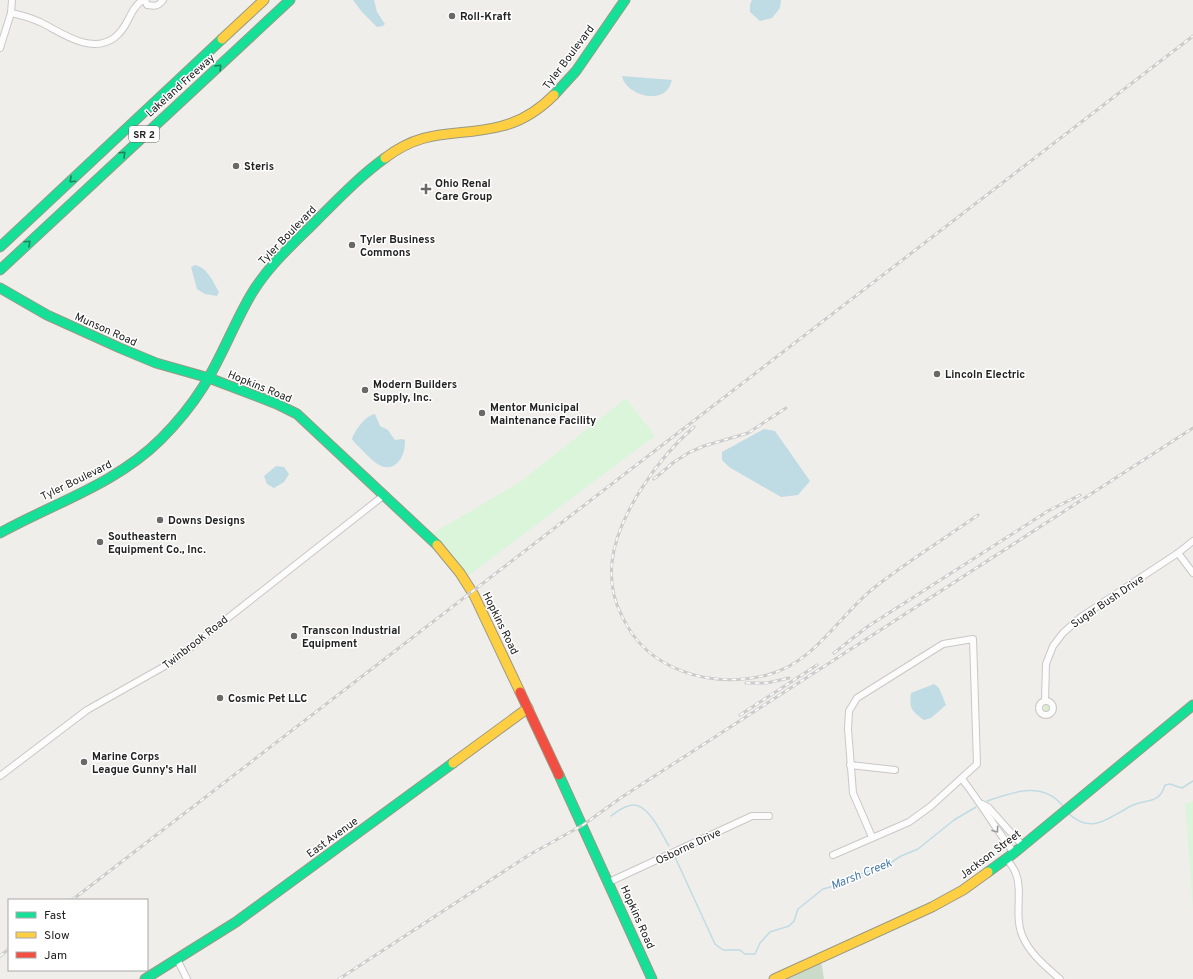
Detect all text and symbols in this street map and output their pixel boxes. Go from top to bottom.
place label: Roll-Kraft [460,10,511,24]
marker: Roll-Kraft [447,11,457,21]
street label: Tyler Boulevard [540,23,598,93]
street label: Lakeland Freeway [143,51,218,120]
one-way arrow [214,64,222,71]
road number: SR 2 [129,126,159,142]
one-way arrow [118,151,126,159]
place label: Steris [244,160,274,174]
marker: Steris [231,161,241,171]
one-way arrow [69,175,77,183]
place label: Ohio Renal Care Group [435,177,492,204]
marker: Ohio Renal Care Group [420,183,432,195]
street label: Tyler Boulevard [256,203,320,268]
place label: Tyler Business Commons [360,233,435,260]
one-way arrow [23,240,31,248]
marker: Tyler Business Commons [347,240,357,250]
street label: Munson Road [72,310,139,350]
street label: Hopkins Road [225,368,294,406]
place label: Lincoln Electric [945,368,1025,382]
marker: Lincoln Electric [932,369,942,379]
place label: Modern Builders Supply, Inc. [373,378,457,405]
marker: Modern Builders Supply, Inc. [360,385,370,395]
place label: Mentor Municipal Maintenance Facility [490,401,596,428]
marker: Mentor Municipal Maintenance Facility [477,408,487,418]
street label: Tyler Boulevard [39,458,114,504]
place label: Downs Designs [168,514,245,528]
marker: Downs Designs [155,515,165,525]
place label: Southeastern Equipment Co., Inc. [108,530,206,557]
marker: Southeastern Equipment Co., Inc. [95,537,105,547]
street label: Sugar Bush Drive [1068,572,1147,631]
street label: Hopkins Road [479,590,521,657]
street label: Twinbrook Road [160,613,231,673]
place label: Transcon Industrial Equipment [302,624,400,651]
marker: Transcon Industrial Equipment [289,631,299,641]
place label: Cosmic Pet LLC [228,692,307,706]
marker: Cosmic Pet LLC [215,693,225,703]
place label: Marine Corps League Gunny's Hall [92,750,197,777]
marker: Marine Corps League Gunny's Hall [79,757,89,767]
street label: East Avenue [304,814,361,861]
one-way arrow [991,825,998,832]
street label: Osborne Drive [654,826,723,868]
street label: Jackson Street [957,827,1024,882]
water label: Marsh Creek [829,855,895,894]
street label: Hopkins Road [617,883,657,951]
legend [8,899,148,971]
text: Fast [44,908,66,924]
text: Slow [44,928,70,944]
text: Jam [44,948,67,964]

